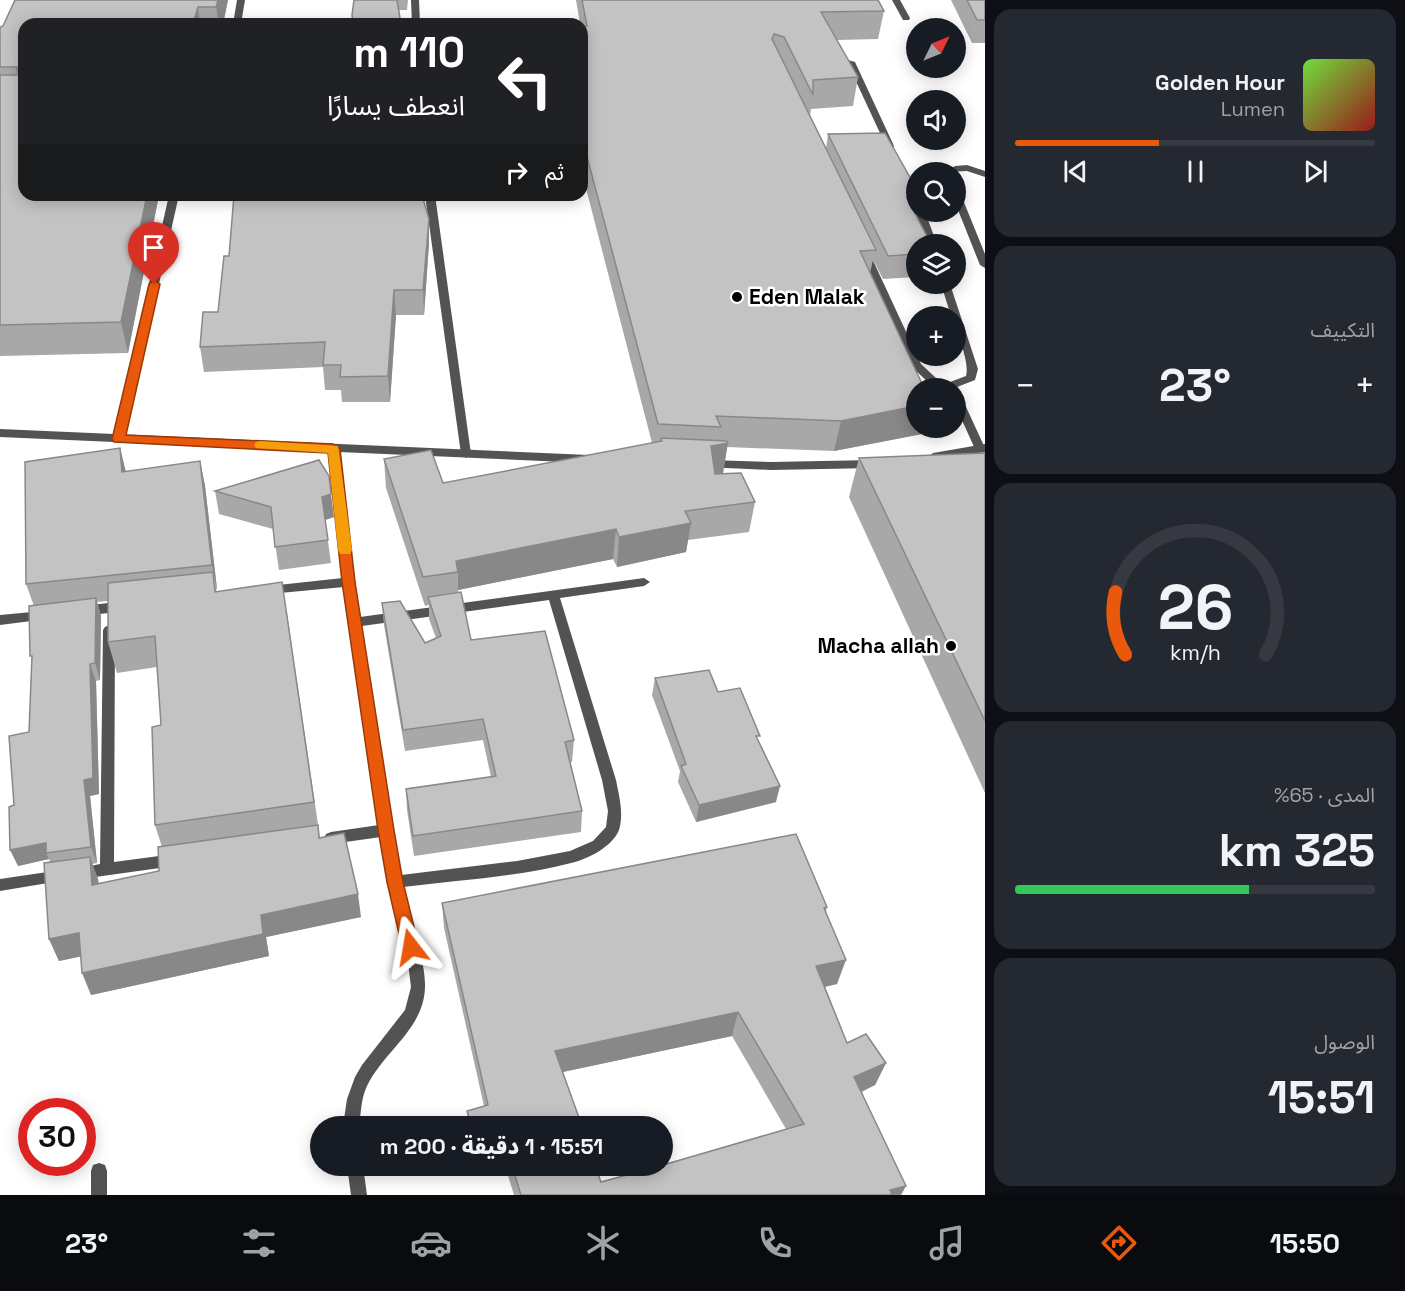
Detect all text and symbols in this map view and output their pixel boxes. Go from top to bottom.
north arrow [906,18,966,78]
map controls [906,18,966,438]
text: 110 m [353,26,465,79]
icon: left [486,42,564,120]
text: Golden Hour [1155,68,1285,96]
text: انعطف يسارًا [327,88,465,123]
button: sound [906,90,966,150]
text: Lumen [1221,96,1285,122]
icon: previous [1059,155,1092,188]
icon: pause [1179,155,1212,188]
icon: next [1299,155,1332,188]
icon: right [500,156,533,189]
text: ثم [545,158,564,186]
button: search [906,162,966,222]
pin [128,222,179,284]
icon: arrive [137,231,170,264]
button: layers [906,234,966,294]
place label: Eden Malak [749,283,865,310]
marker: Eden Malak [730,290,744,304]
button: + [906,306,966,366]
text: التكييف [1311,317,1375,343]
text: 23° [1159,357,1231,414]
text: − [1015,365,1035,407]
text: + [1355,365,1375,407]
button: − [906,378,966,438]
text: 26 [1157,568,1233,647]
place label: Macha allah [817,632,939,659]
marker: Macha allah [944,639,958,653]
text: km/h [1169,639,1221,666]
text: المدى · 65% [1274,782,1375,808]
text: 325 km [1219,822,1375,879]
position arrow [379,915,443,979]
text: الوصول [1314,1029,1375,1055]
text: 15:51 [1268,1069,1375,1126]
speed limit sign: 30 [18,1098,96,1176]
text: 15:51 · 1 دقيقة · 200 m [380,1132,603,1160]
icon: filters [238,1222,280,1264]
icon: car [410,1222,452,1264]
icon: climate [582,1222,624,1264]
icon: phone [754,1222,796,1264]
icon: music [926,1222,968,1264]
icon: directions [1098,1222,1140,1264]
text: 23° [65,1226,108,1261]
text: 15:50 [1270,1226,1340,1261]

